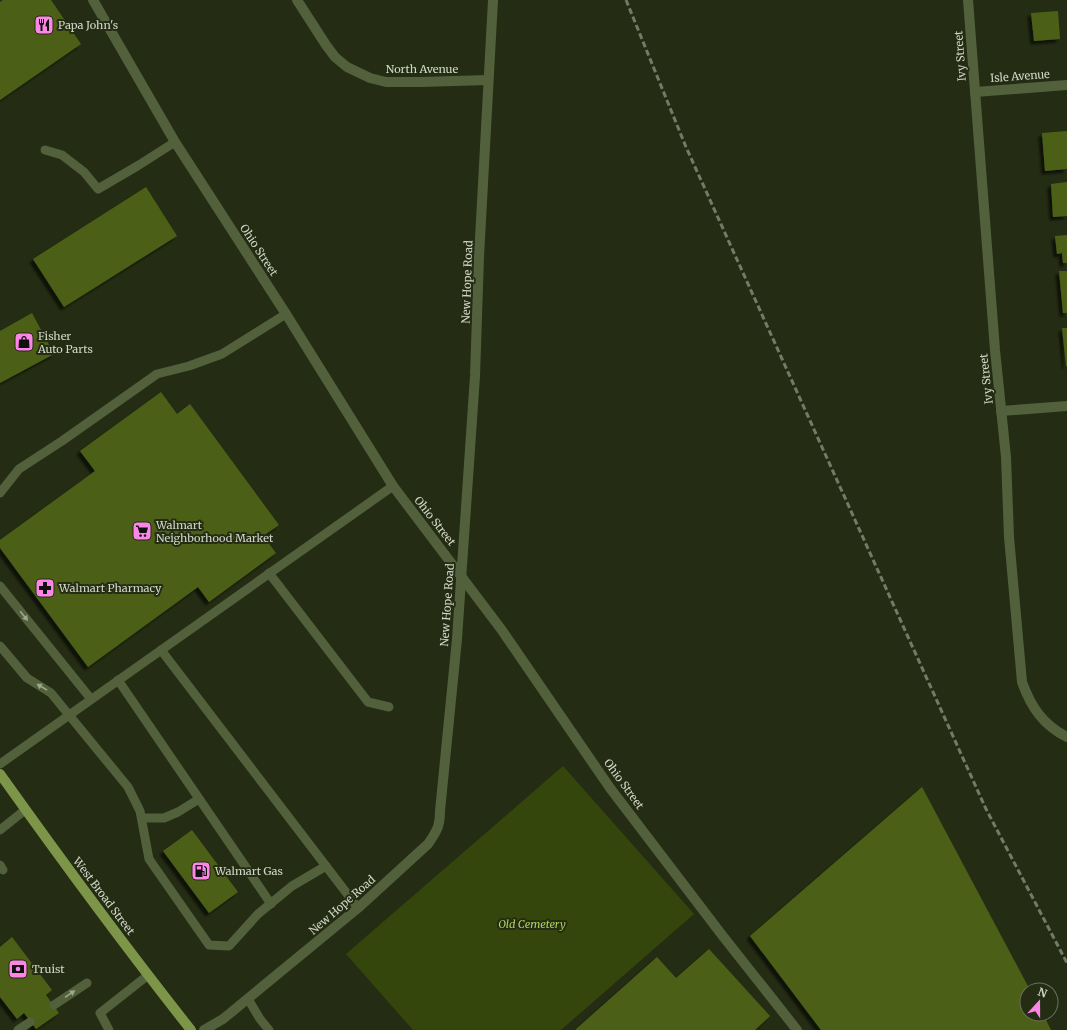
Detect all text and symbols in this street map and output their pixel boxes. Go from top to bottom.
restaurant icon: Papa John's [33,14,55,36]
place label: Papa John's [58,18,118,32]
street label: Ivy Street [951,29,969,82]
street label: North Avenue [386,62,458,76]
street label: Isle Avenue [990,67,1050,85]
street label: Ohio Street [237,221,281,279]
street label: New Hope Road [459,240,475,324]
place label: Fisher Auto Parts [37,329,93,356]
shop icon: Fisher Auto Parts [13,331,35,353]
street label: Ivy Street [976,352,996,405]
street label: Ohio Street [411,493,459,549]
place label: Walmart Neighborhood Market [155,518,274,545]
supermarket icon: Walmart Neighborhood Market [131,520,153,542]
street label: New Hope Road [437,563,457,647]
pharmacy icon: Walmart Pharmacy [34,577,56,599]
place label: Walmart Pharmacy [58,581,162,595]
one-way arrow [20,611,29,622]
one-way arrow [36,684,48,691]
street label: Ohio Street [601,756,647,813]
street label: West Broad Street [70,854,138,938]
fuel station icon: Walmart Gas [190,860,212,882]
place label: Walmart Gas [214,864,283,878]
street label: New Hope Road [306,872,378,938]
park label: Old Cemetery [498,917,566,931]
bank icon: Truist [7,958,29,980]
place label: Truist [32,962,65,976]
north arrow [1019,982,1059,1022]
text: N [1036,985,1049,1001]
one-way arrow [65,990,75,998]

